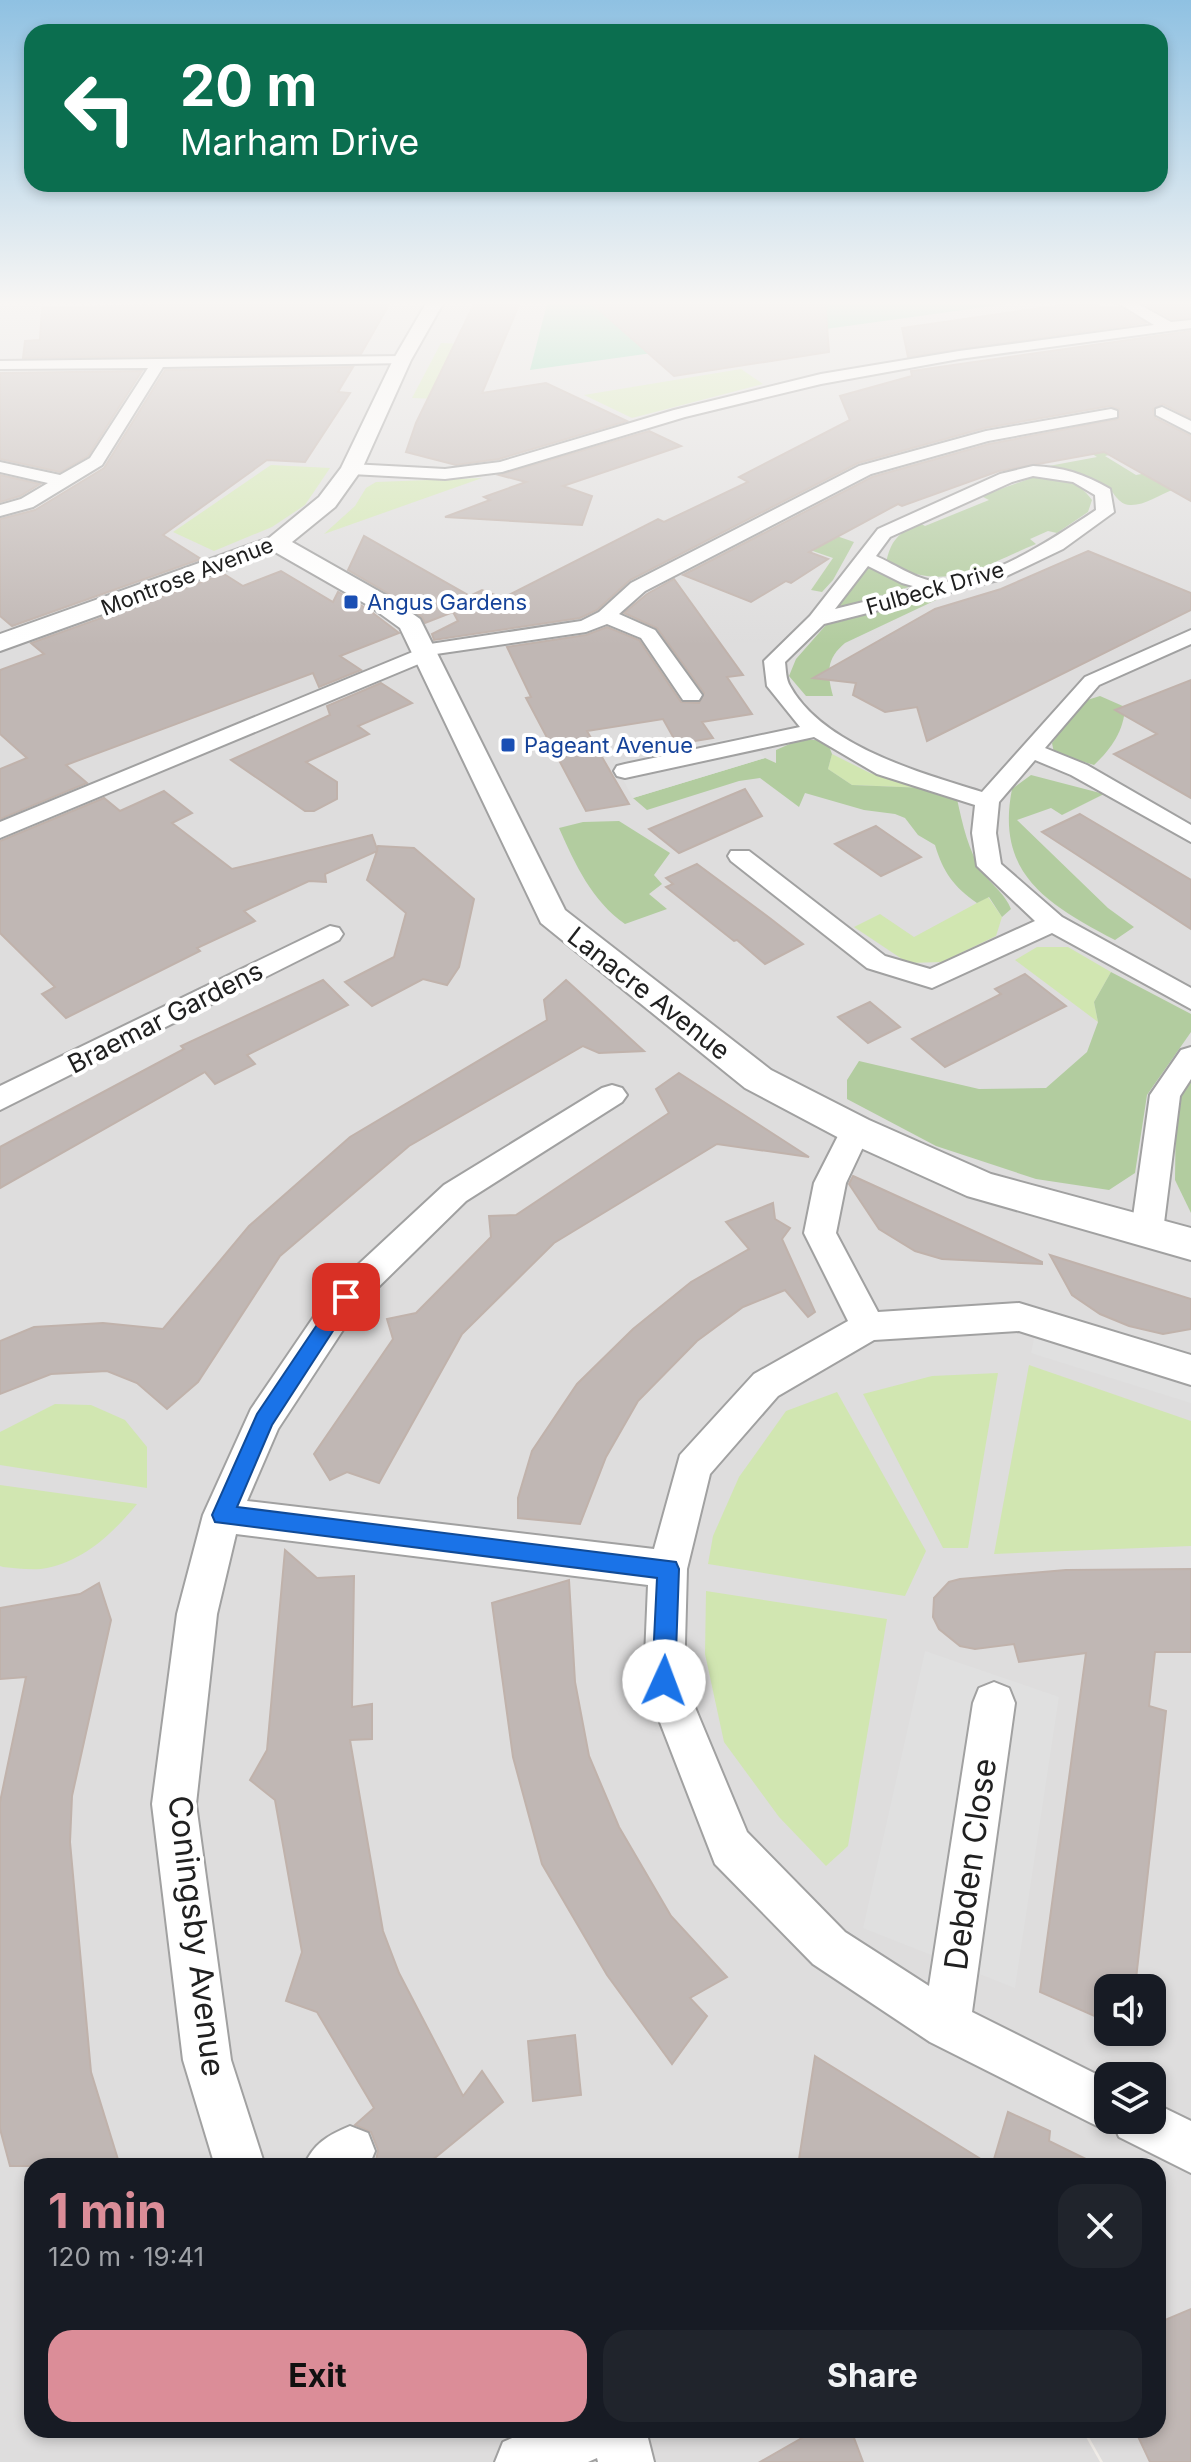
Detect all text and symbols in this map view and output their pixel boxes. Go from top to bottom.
text: 20 m [180,52,317,120]
icon: left [48,56,152,160]
text: Marham Drive [180,120,419,164]
street label: Montrose Avenue [97,531,277,621]
street label: Fulbeck Drive [863,556,1007,620]
place label: Angus Gardens [367,589,527,615]
marker: Angus Gardens [342,593,360,611]
place label: Pageant Avenue [524,732,693,758]
marker: Pageant Avenue [499,736,517,754]
street label: Lanacre Avenue [562,920,736,1066]
street label: Braemar Gardens [62,954,268,1080]
pin [312,1263,380,1331]
icon: arrive [324,1275,368,1319]
position arrow [622,1639,706,1723]
street label: Debden Close [936,1756,1004,1972]
street label: Coningsby Avenue [160,1793,234,2079]
map controls [1094,1974,1166,2134]
button: sound [1094,1974,1166,2046]
button: layers [1094,2062,1166,2134]
text: 1 min [48,2181,167,2240]
button: close [1058,2184,1142,2268]
text: 120 m · 19:41 [48,2241,204,2272]
button: Exit [48,2330,587,2422]
button: Share [603,2330,1142,2422]

